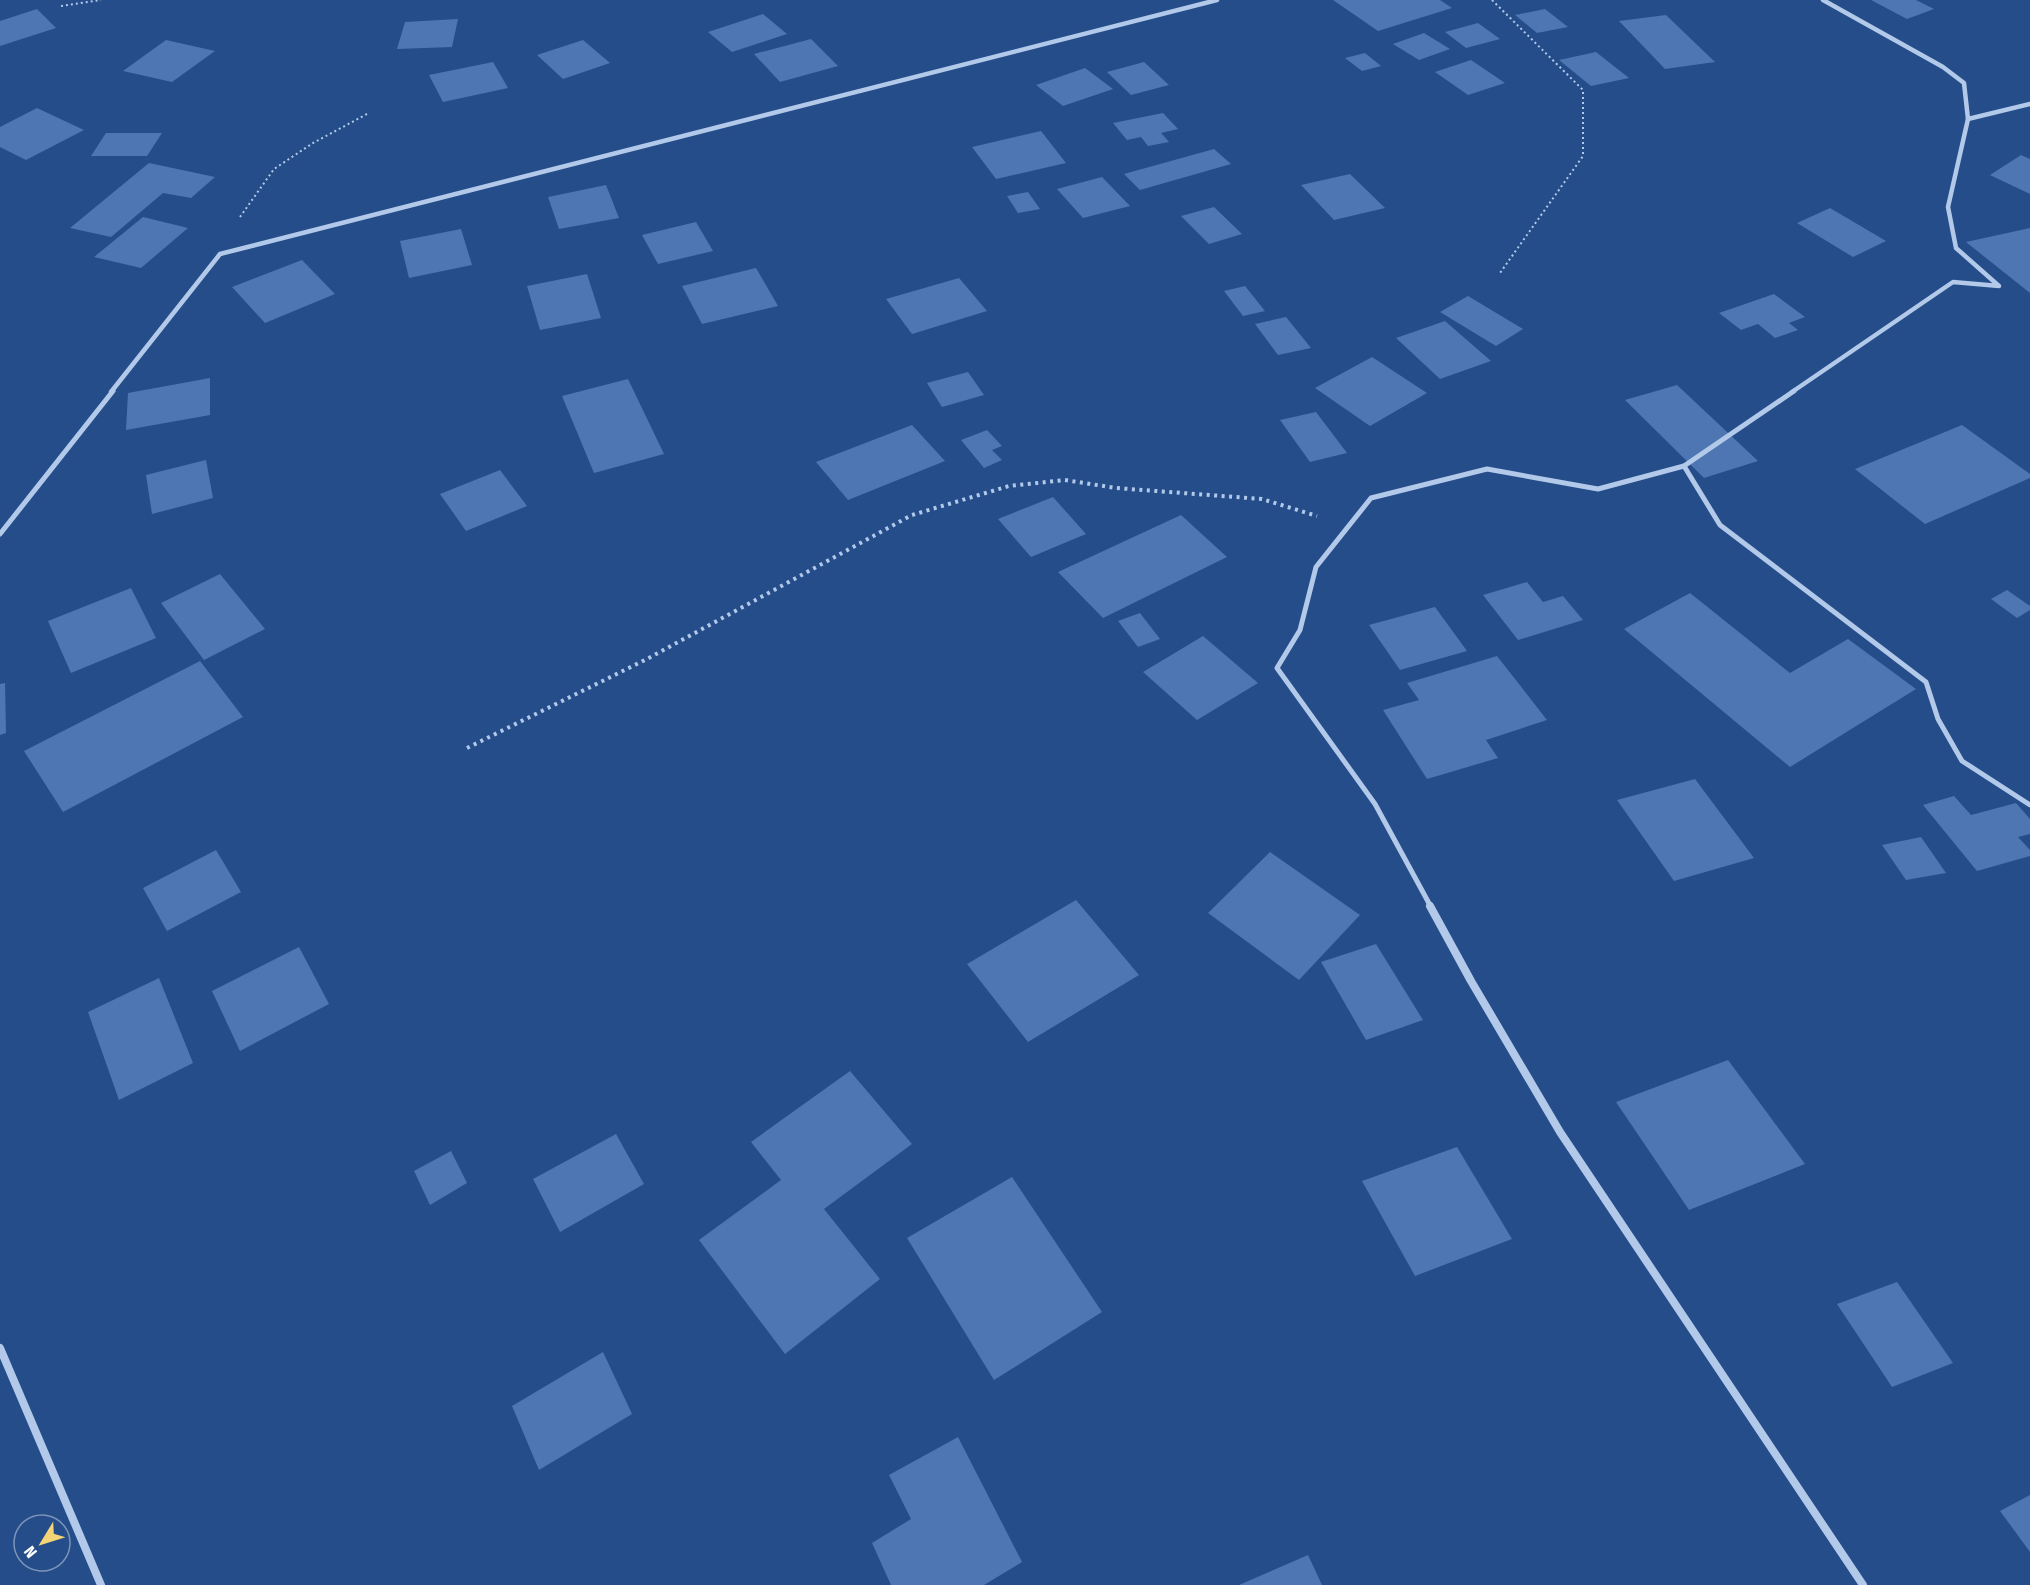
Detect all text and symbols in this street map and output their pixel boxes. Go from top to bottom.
north arrow [12,1513,72,1573]
text: N [20,1542,41,1562]

